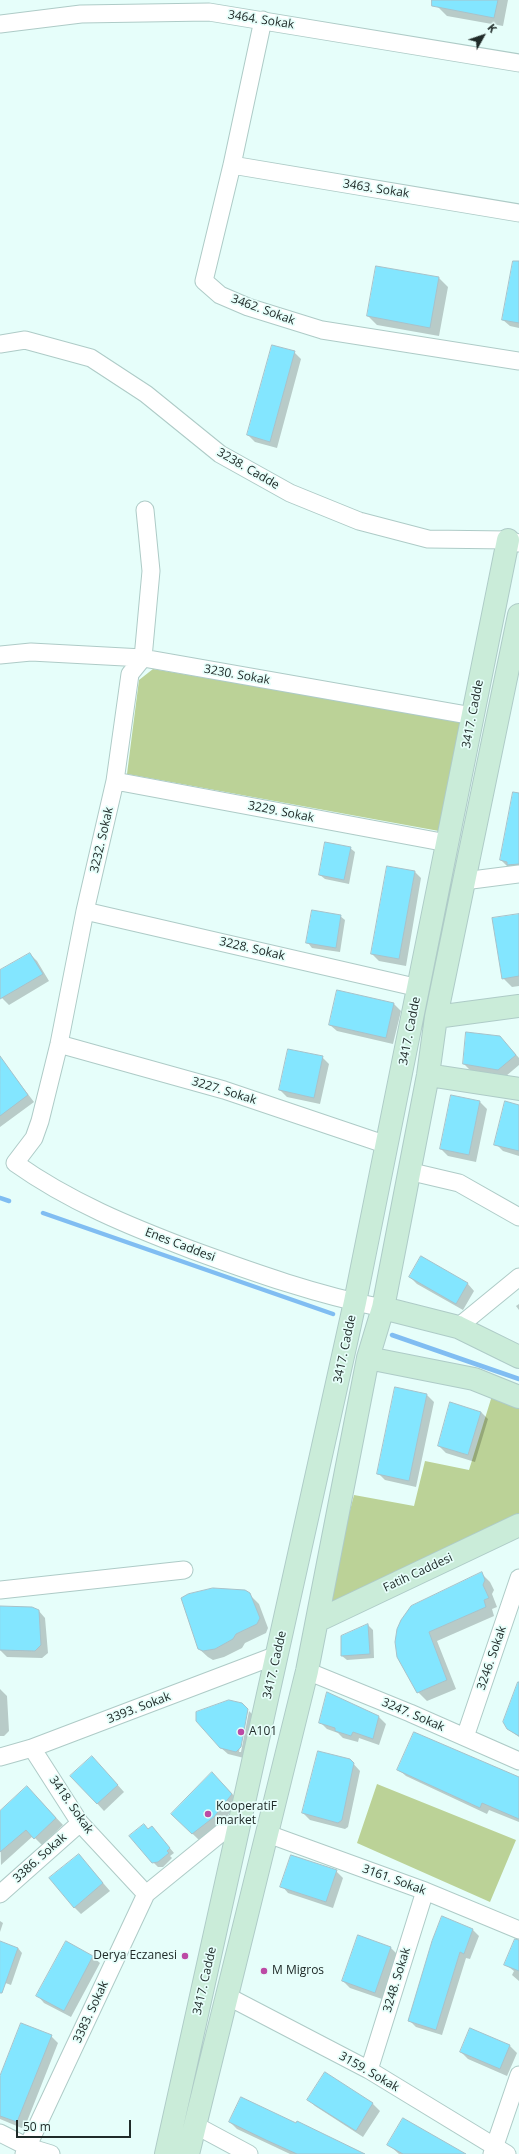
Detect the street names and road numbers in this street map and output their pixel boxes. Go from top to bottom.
street label: 3464. Sokak [227,8,295,32]
street label: 3463. Sokak [342,177,410,201]
street label: 3462. Sokak [229,292,297,328]
street label: 3238. Cadde [214,445,282,493]
street label: 3230. Sokak [203,662,271,688]
street label: 3417. Cadde [459,679,487,749]
street label: 3229. Sokak [247,799,315,825]
street label: 3232. Sokak [87,806,117,874]
street label: 3228. Sokak [218,934,286,964]
street label: 3417. Cadde [396,996,424,1066]
street label: 3227. Sokak [190,1074,258,1108]
street label: Enes Caddesi [143,1225,217,1265]
street label: 3417. Cadde [331,1314,359,1384]
street label: Fatih Caddesi [381,1551,455,1595]
street label: 3246. Sokak [474,1624,510,1692]
street label: 3417. Cadde [260,1630,290,1700]
street label: 3393. Sokak [105,1689,173,1727]
street label: 3247. Sokak [379,1695,447,1735]
street label: 3418. Sokak [46,1774,96,1836]
street label: 3386. Sokak [10,1830,70,1886]
street label: 3161. Sokak [360,1862,428,1898]
street label: 3417. Cadde [190,1946,220,2016]
street label: 3248. Sokak [380,1946,414,2014]
street label: 3383. Sokak [70,1979,112,2045]
street label: 3159. Sokak [336,2049,402,2095]

